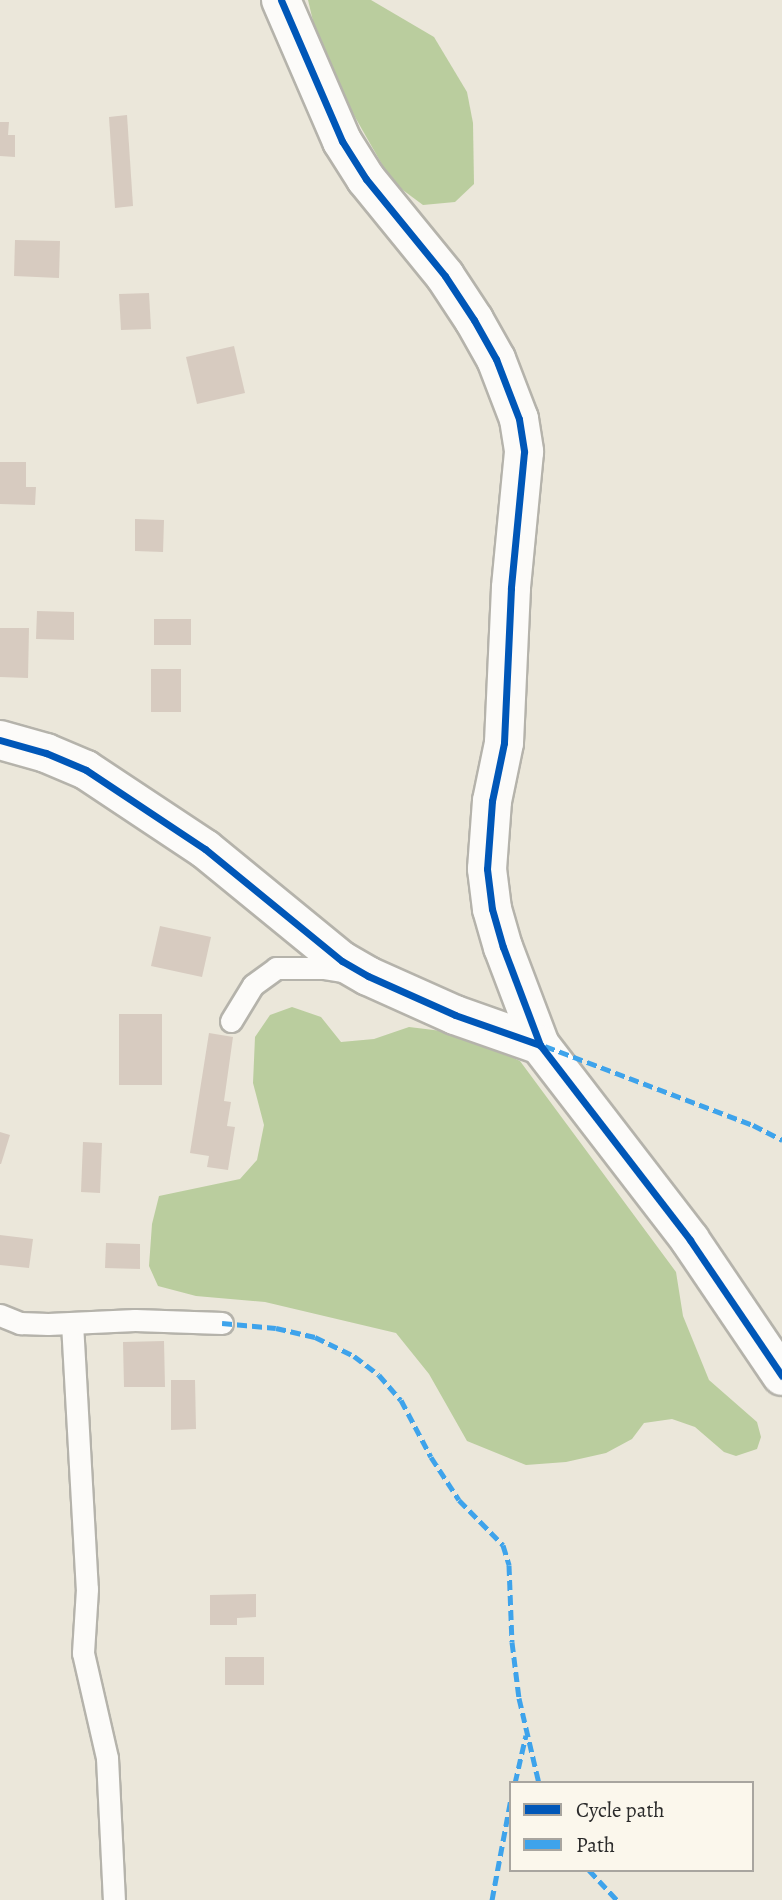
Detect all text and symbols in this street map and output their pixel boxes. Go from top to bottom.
legend [509,1781,754,1872]
text: Cycle path [576,1796,665,1824]
text: Path [576,1831,615,1859]

